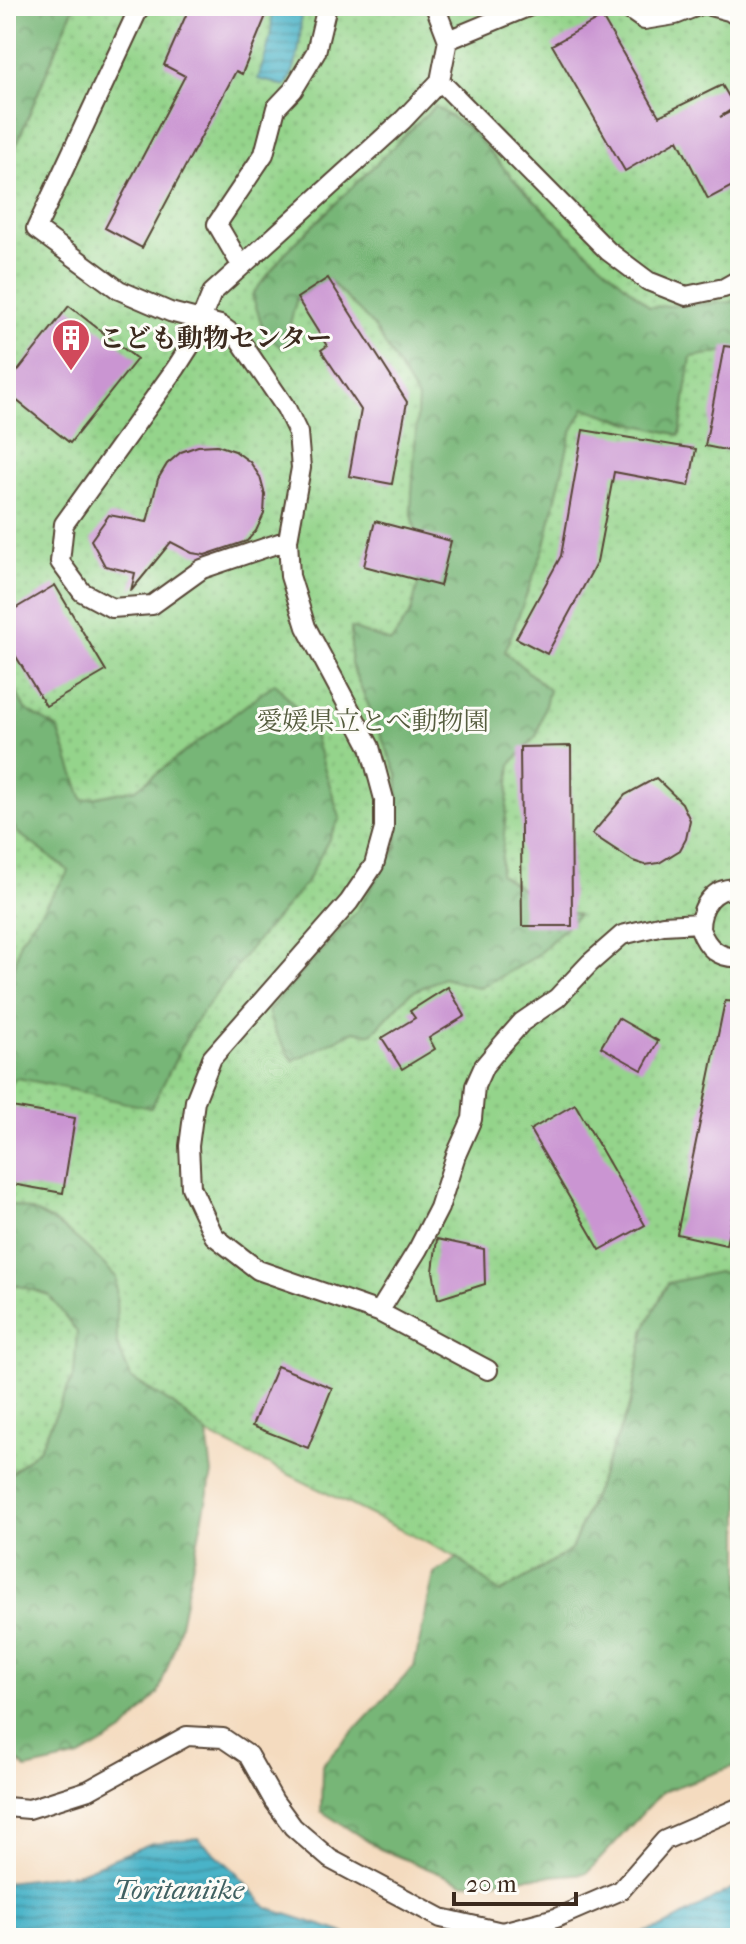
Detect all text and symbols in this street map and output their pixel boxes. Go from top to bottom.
building icon: こども動物センター [50,317,92,372]
place label: こども動物センター [99,323,332,354]
park label: 愛媛県立とべ動物園 [257,706,489,737]
scale bar [454,1856,576,1906]
text: 20 m [466,1870,517,1898]
water label: Toritaniike [114,1873,245,1906]

